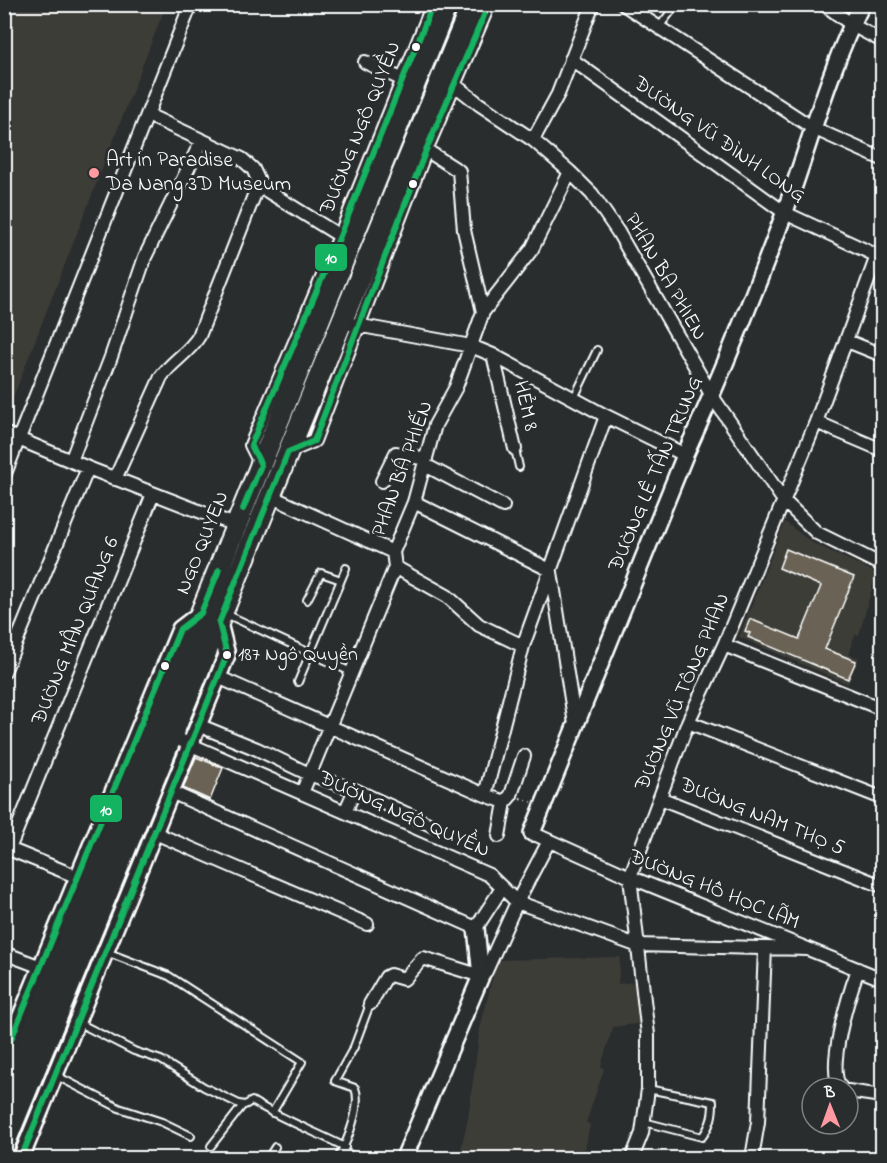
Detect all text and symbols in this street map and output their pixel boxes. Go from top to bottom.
street label: ĐƯỜNG NGÔ QUYỀN [309,36,409,220]
unlabelled marker [410,41,422,53]
street label: ĐƯỜNG VŨ ĐÌNH LONG [626,69,811,211]
place label: Art in Paradise Da Nang 3D Museum [105,146,291,202]
marker: Art in Paradise Da Nang 3D Museum [87,166,101,180]
unlabelled marker [407,178,419,190]
street label: PHAN BA PHIEN [616,208,714,346]
line badge: 10 [314,243,348,272]
text: 10 [325,247,337,271]
street label: ĐƯỜNG LÊ TẤN TRUNG [598,371,711,577]
street label: HẺM 8 [505,378,545,434]
street label: PHAN BÁ PHIẾN [364,396,442,541]
street label: NGO QUYEN [169,487,237,599]
street label: ĐƯỜNG MÂN QUANG 6 [22,532,127,731]
street label: ĐƯỜNG VŨ TÔNG PHAN [627,589,738,796]
place label: 187 Ngô Quyền [238,641,358,671]
marker: 187 Ngô Quyền [221,649,233,661]
unlabelled marker [159,660,171,672]
street label: ĐƯỜNG NGÔ QUYỀN [313,761,495,866]
street label: ĐƯỜNG NAM THỌ 5 [674,770,849,864]
line badge: 10 [89,794,123,823]
text: 10 [100,799,112,823]
street label: ĐƯỜNG HỒ HỌC LÃM [623,842,804,938]
north arrow [800,1076,860,1136]
text: B [823,1081,836,1105]

